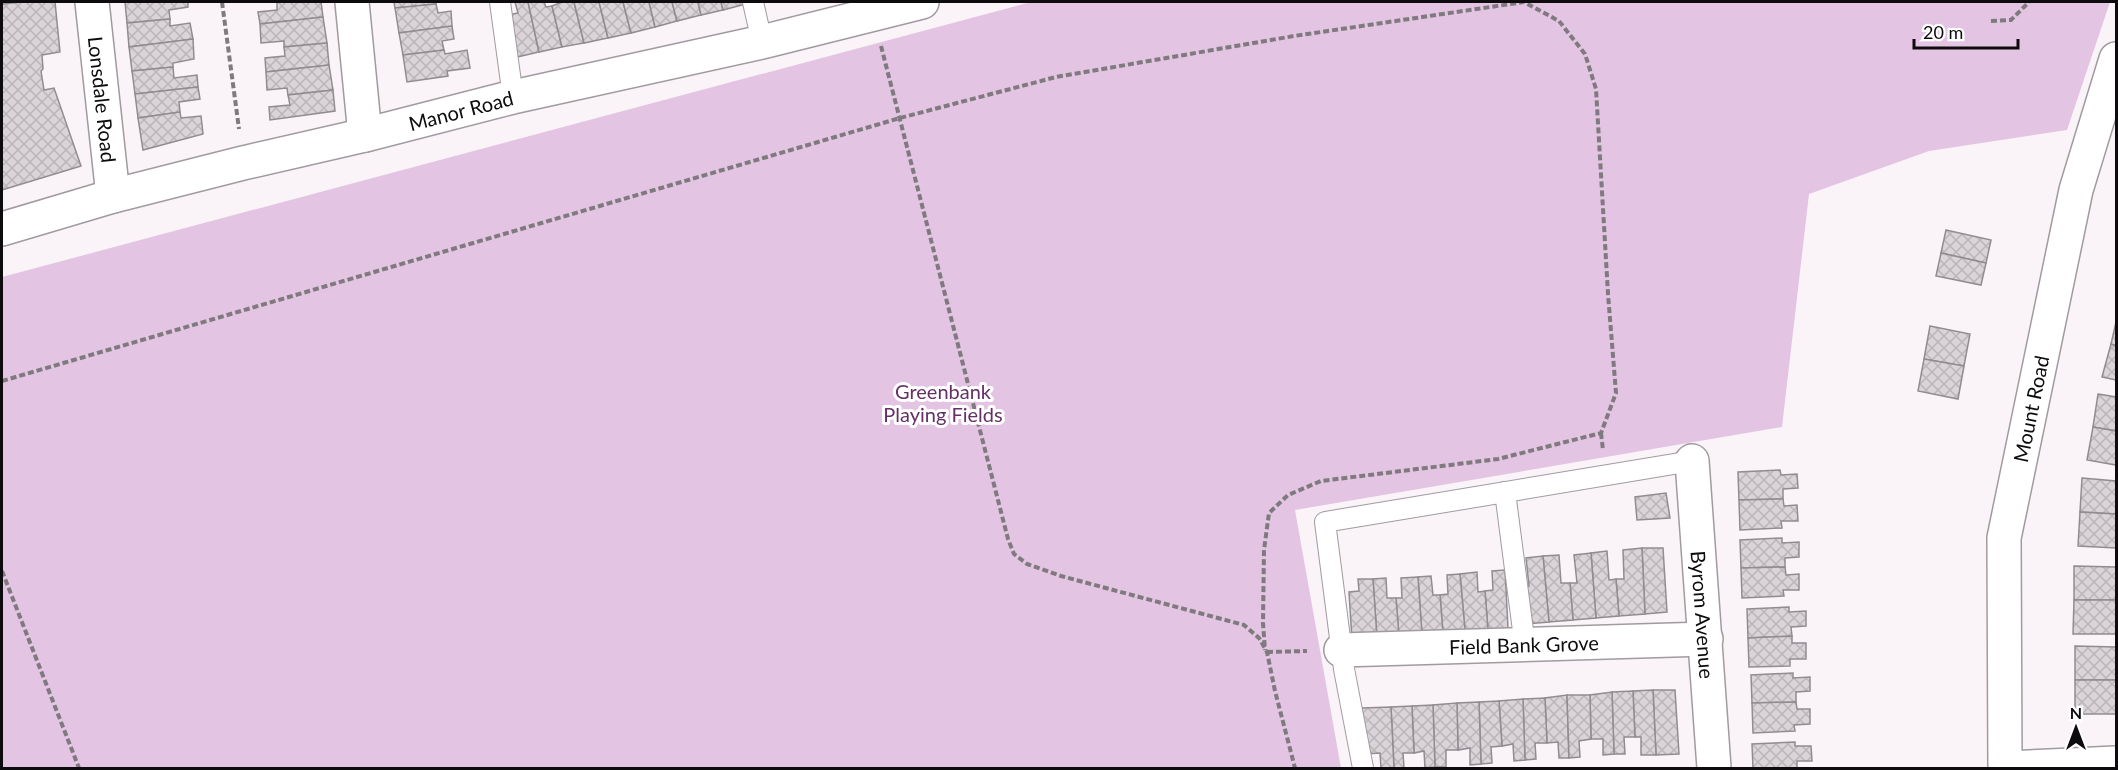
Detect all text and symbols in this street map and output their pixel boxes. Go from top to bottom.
scale bar [1914,12,2018,50]
text: 20 m [1923,21,1963,43]
street label: Lonsdale Road [84,35,121,164]
street label: Manor Road [406,85,516,135]
street label: Mount Road [2008,353,2053,464]
park label: Greenbank Playing Fields [883,379,1003,426]
street label: Byrom Avenue [1686,550,1720,679]
street label: Field Bank Grove [1449,630,1599,659]
north arrow [2046,698,2106,758]
text: N [2070,703,2082,722]

